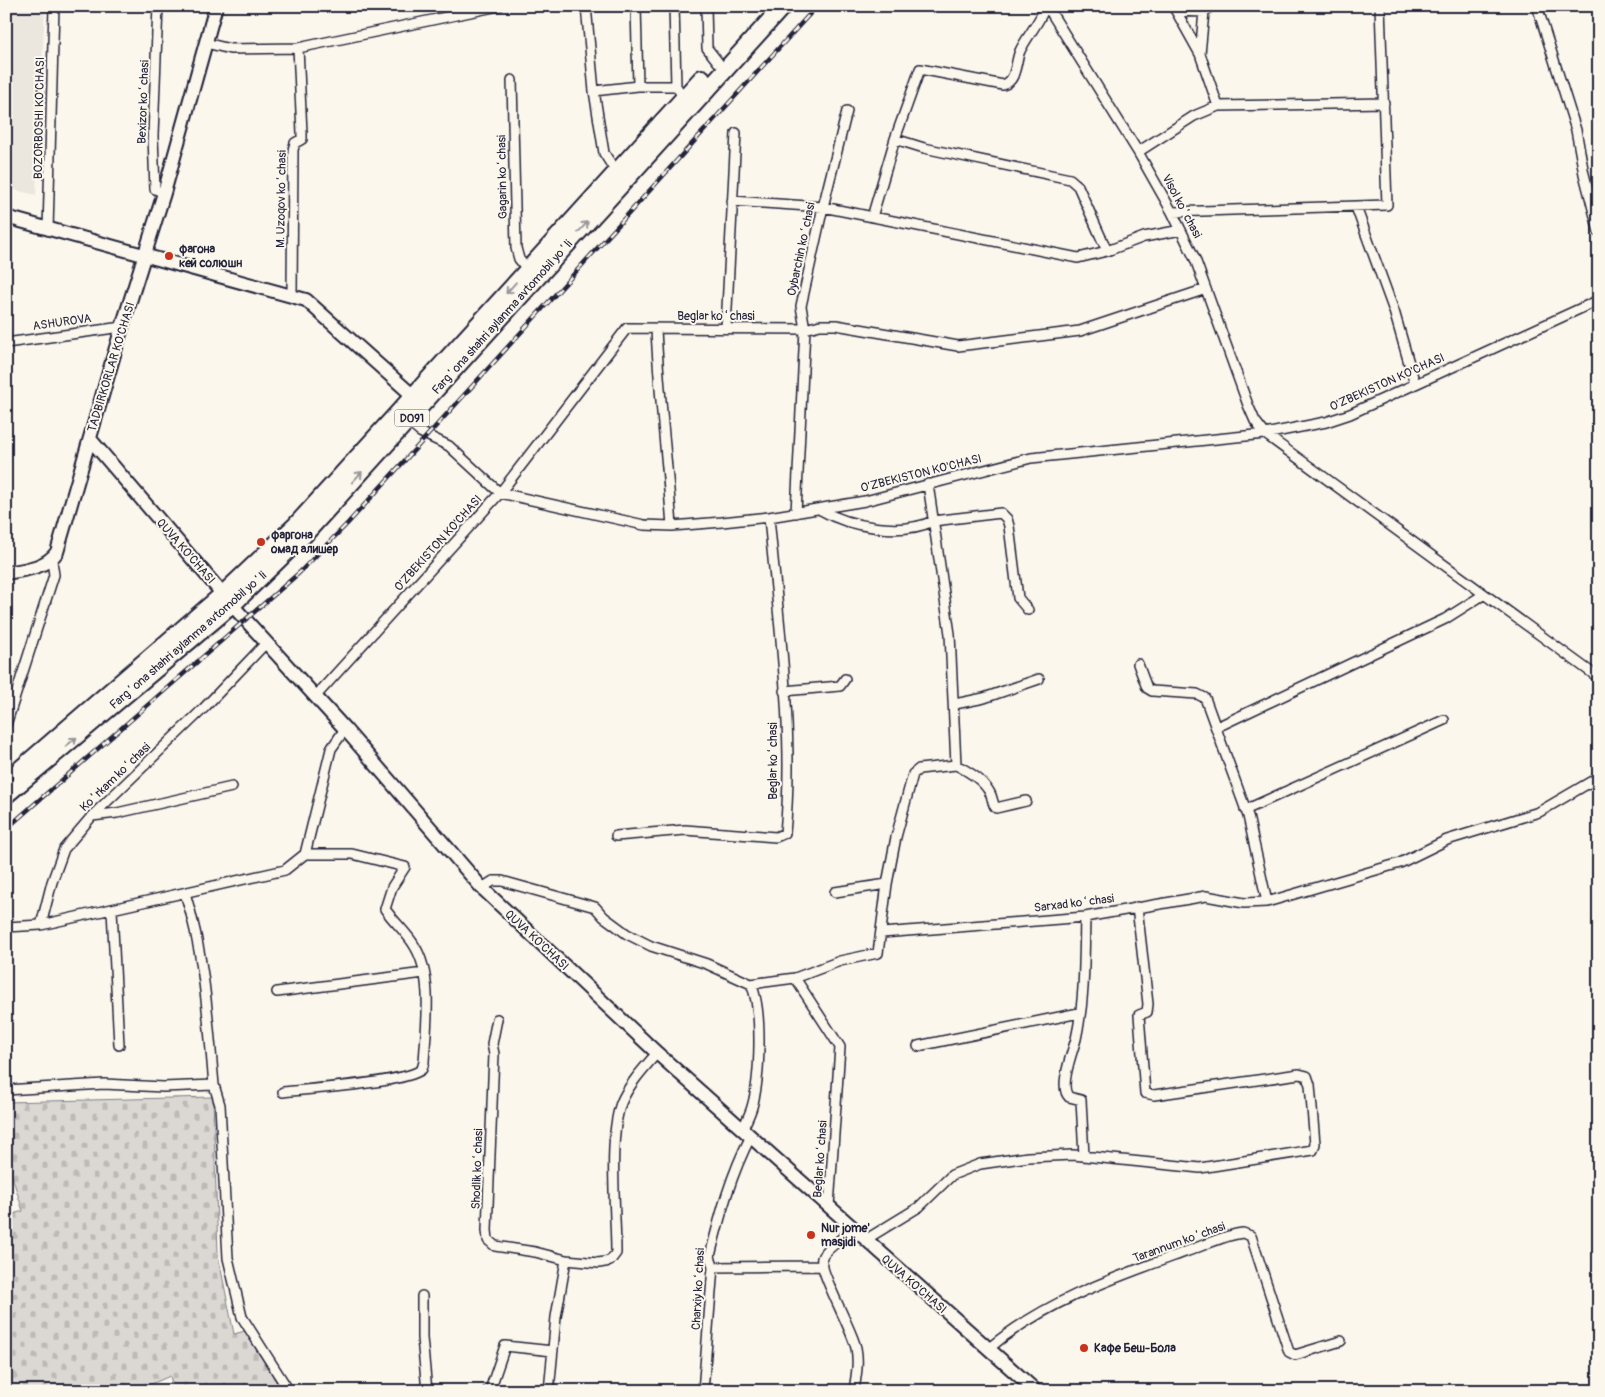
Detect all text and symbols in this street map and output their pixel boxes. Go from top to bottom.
street label: BOZORBOSHI KO'CHASI [31,57,48,179]
street label: Bexizor koʻchasi [135,60,152,144]
street label: Gagarin koʻchasi [494,135,511,219]
street label: M. Uzoqov koʻchasi [273,150,290,248]
street label: Visol koʻchasi [1158,172,1205,241]
street label: Oybarchin koʻchasi [784,201,819,297]
one-way arrow [578,220,589,233]
street label: Fargʻona shahri aylanma avtomobil yoʻli [429,237,576,398]
place label: фагона кей солюшн [179,242,242,271]
marker: фагона кей солюшн [163,250,175,262]
one-way arrow [505,281,516,294]
street label: TADBIRKORLAR KO'CHASI [85,300,138,434]
street label: Beglar koʻchasi [677,309,755,324]
street label: ASHUROVA [32,311,93,334]
street label: O'ZBEKISTON KO'CHASI [1327,350,1447,415]
road number: D091 [394,409,430,426]
street label: O'ZBEKISTON KO'CHASI [859,451,983,496]
one-way arrow [351,471,363,484]
street label: O'ZBEKISTON KO'CHASI [391,492,486,595]
street label: QUVA KO'CHASI [153,515,218,587]
place label: фаргона омад алишер [270,528,338,557]
marker: фаргона омад алишер [255,536,267,548]
street label: Fargʻona shahri aylanma avtomobil yoʻli [107,568,270,713]
street label: Beglar koʻchasi [766,722,781,800]
one-way arrow [64,736,77,747]
street label: Koʻrkam koʻchasi [77,740,154,815]
street label: Sarxad koʻchasi [1033,891,1115,916]
street label: QUVA KO'CHASI [502,907,572,974]
street label: Beglar koʻchasi [810,1120,831,1198]
street label: Shodlik koʻchasi [469,1128,486,1210]
street label: Tarannum koʻchasi [1131,1219,1227,1266]
place label: Nur jome' masjidi [821,1221,870,1250]
marker: Nur jome' masjidi [805,1229,817,1241]
street label: Charxiy koʻchasi [689,1248,708,1330]
street label: QUVA KO'CHASI [878,1252,950,1317]
place label: Кафе Беш-Бола [1094,1341,1176,1356]
marker: Кафе Беш-Бола [1078,1342,1090,1354]

